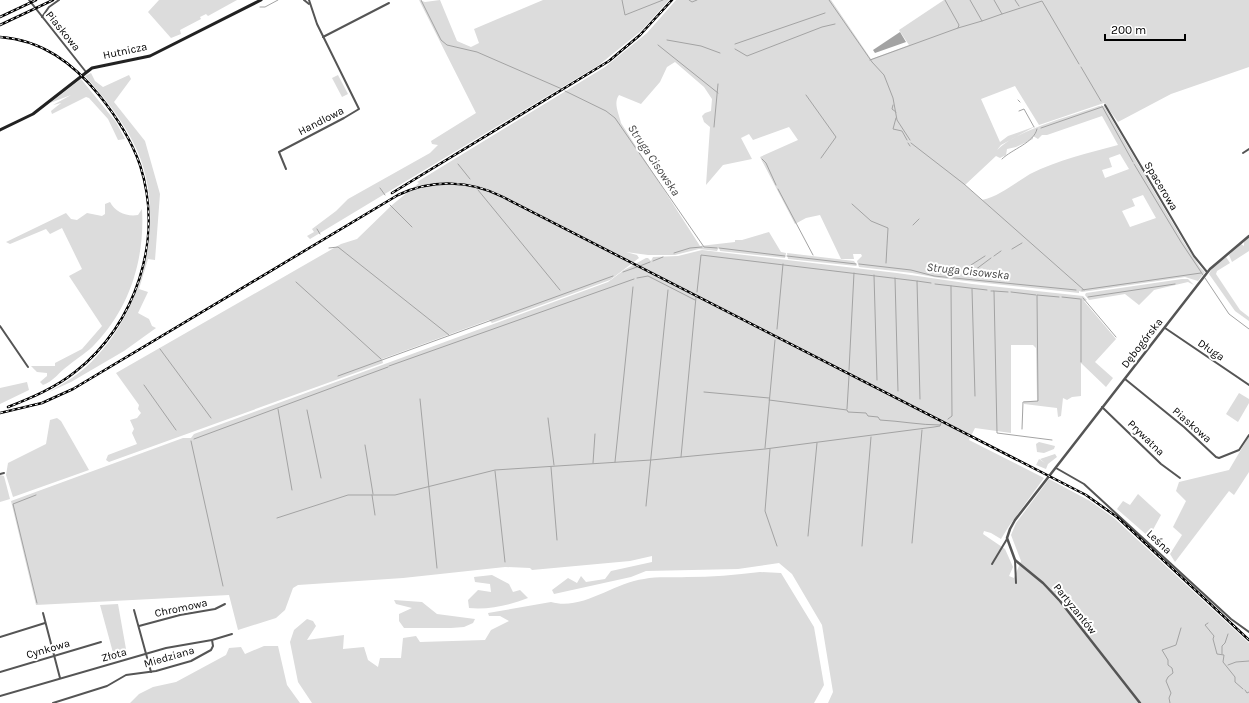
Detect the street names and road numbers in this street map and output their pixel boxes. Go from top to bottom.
street label: Piaskowa [43,8,83,54]
street label: Hutnicza [102,40,148,62]
street label: Handlowa [296,104,346,138]
street label: Spacerowa [1141,159,1181,213]
street label: Dębogórska [1119,315,1165,371]
street label: Długa [1195,336,1227,364]
street label: Piaskowa [1170,405,1214,445]
street label: Prywatna [1125,417,1167,459]
street label: Leśna [1144,527,1174,557]
street label: Partyzantów [1051,581,1099,637]
street label: Chromowa [153,596,209,620]
street label: Cynkowa [25,637,71,661]
street label: Miedziana [142,644,196,670]
street label: Złota [100,645,128,665]

